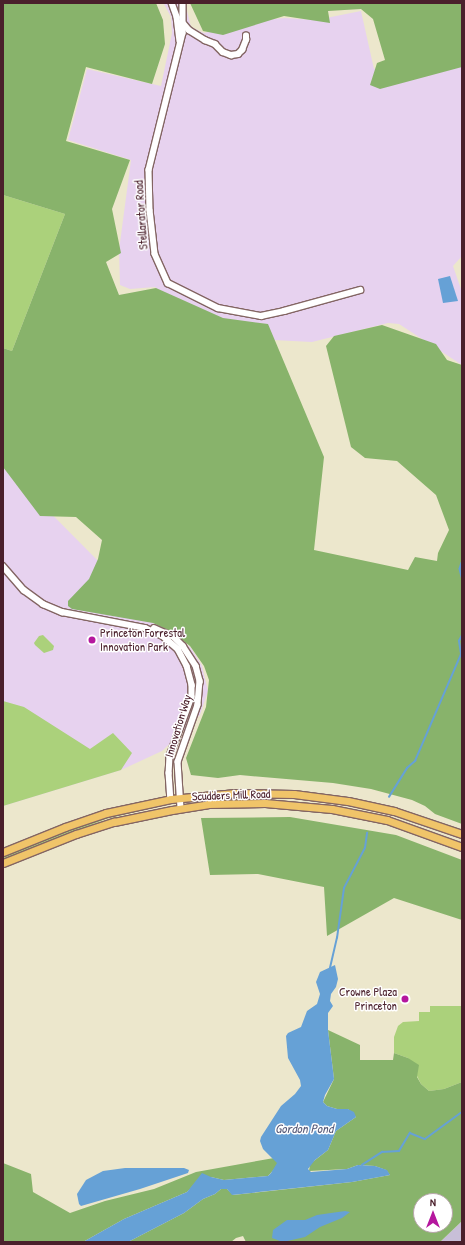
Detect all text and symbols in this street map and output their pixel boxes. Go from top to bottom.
street label: Stellarator Road [131,180,151,250]
place label: Princeton Forrestal Innovation Park [100,626,185,654]
marker: Princeton Forrestal Innovation Park [87,635,97,645]
street label: Innovation Way [162,693,194,759]
street label: Scudders Mill Road [192,786,270,804]
place label: Crowne Plaza Princeton [339,985,397,1013]
marker: Crowne Plaza Princeton [400,994,410,1004]
water label: Gordon Pond [275,1120,333,1136]
north arrow [413,1193,453,1233]
text: N [430,1195,436,1209]

